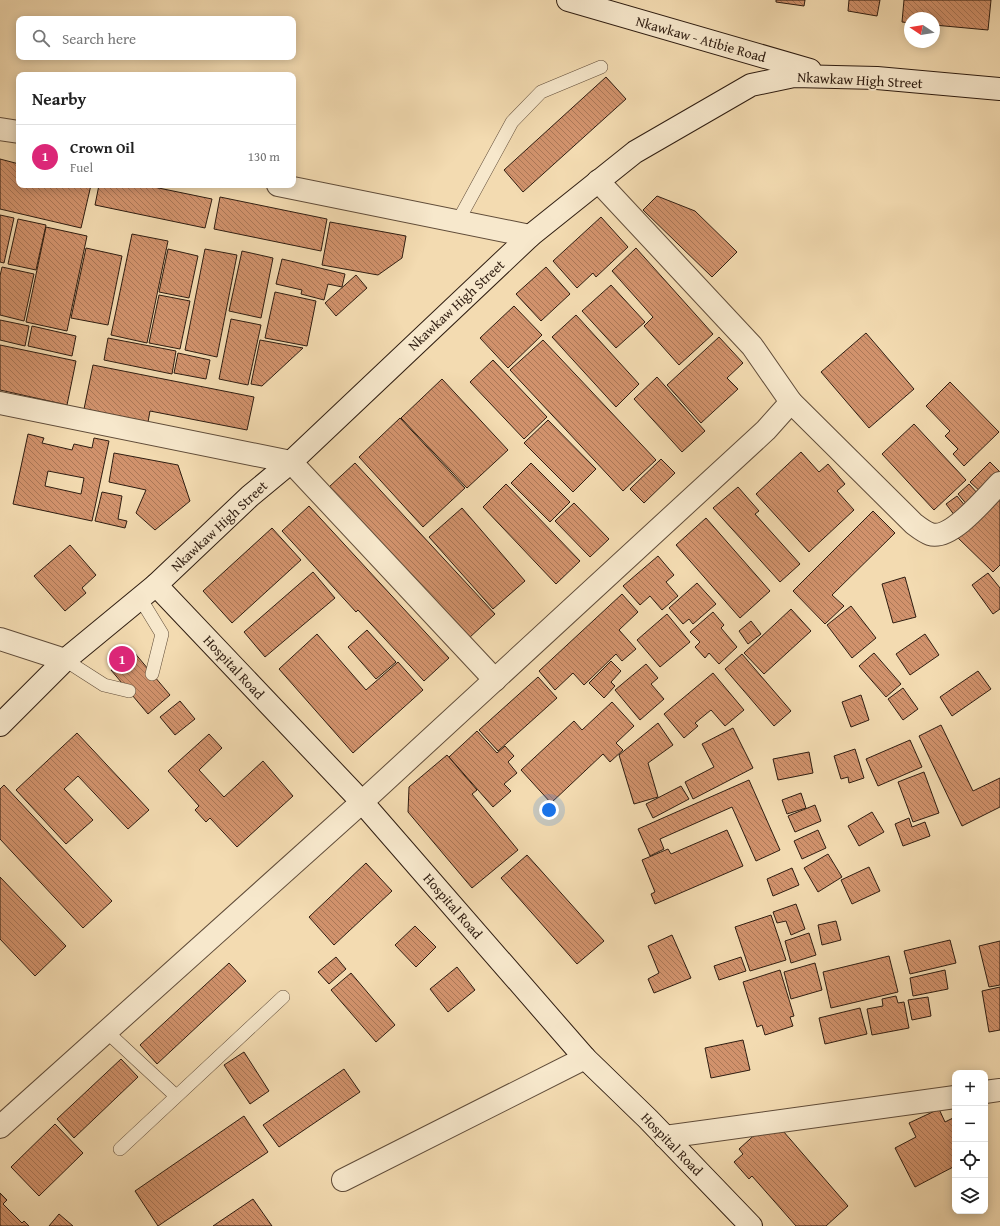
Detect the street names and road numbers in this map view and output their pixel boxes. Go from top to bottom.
street label: Nkawkaw - Atibie Road [634,11,769,67]
street label: Nkawkaw High Street [797,67,923,93]
street label: Nkawkaw High Street [403,255,509,355]
street label: Nkawkaw High Street [166,476,272,576]
street label: Hospital Road [199,630,269,704]
street label: Hospital Road [419,869,488,944]
street label: Hospital Road [637,1108,708,1181]

